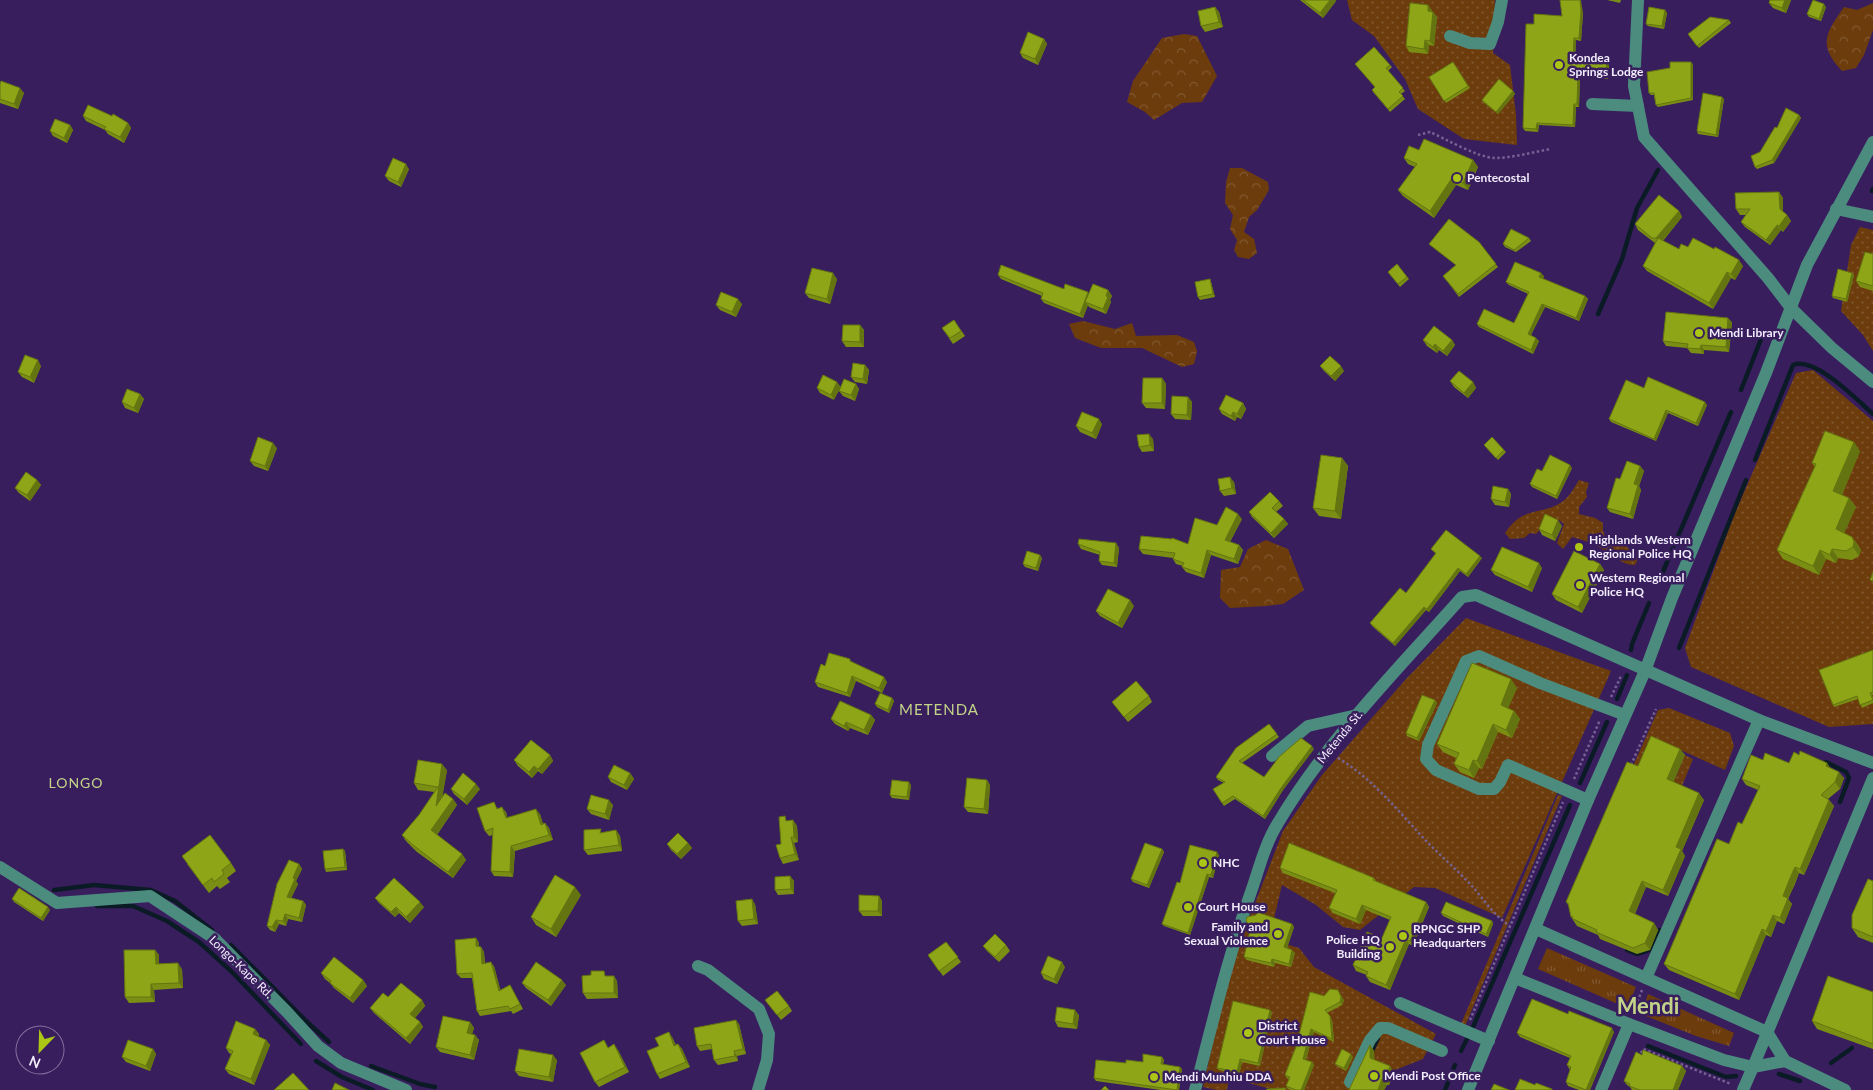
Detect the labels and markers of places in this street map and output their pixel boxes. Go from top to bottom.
place label: Kondea Springs Lodge [1569,50,1644,79]
marker: Kondea Springs Lodge [1553,59,1565,71]
place label: Pentecostal [1467,170,1529,185]
marker: Pentecostal [1451,172,1463,184]
place label: Mendi Library [1709,325,1784,340]
marker: Mendi Library [1693,327,1705,339]
place label: Highlands Western Regional Police HQ [1589,532,1692,561]
marker: Highlands Western Regional Police HQ [1573,541,1585,553]
place label: Western Regional Police HQ [1590,570,1684,599]
marker: Western Regional Police HQ [1574,579,1586,591]
place label: NHC [1213,855,1239,870]
marker: NHC [1197,857,1209,869]
place label: Court House [1198,899,1266,914]
marker: Court House [1182,901,1194,913]
place label: Family and Sexual Violence [1184,919,1269,948]
place label: RPNGC SHP Headquarters [1413,921,1486,950]
marker: Family and Sexual Violence [1272,928,1284,940]
marker: RPNGC SHP Headquarters [1397,930,1409,942]
place label: Police HQ Building [1326,932,1381,961]
marker: Police HQ Building [1384,941,1396,953]
place label: District Court House [1258,1018,1326,1047]
marker: District Court House [1242,1027,1254,1039]
place label: Mendi Post Office [1384,1068,1481,1083]
place label: Mendi Munhiu DDA [1164,1069,1272,1084]
marker: Mendi Post Office [1368,1070,1380,1082]
marker: Mendi Munhiu DDA [1148,1071,1160,1083]

